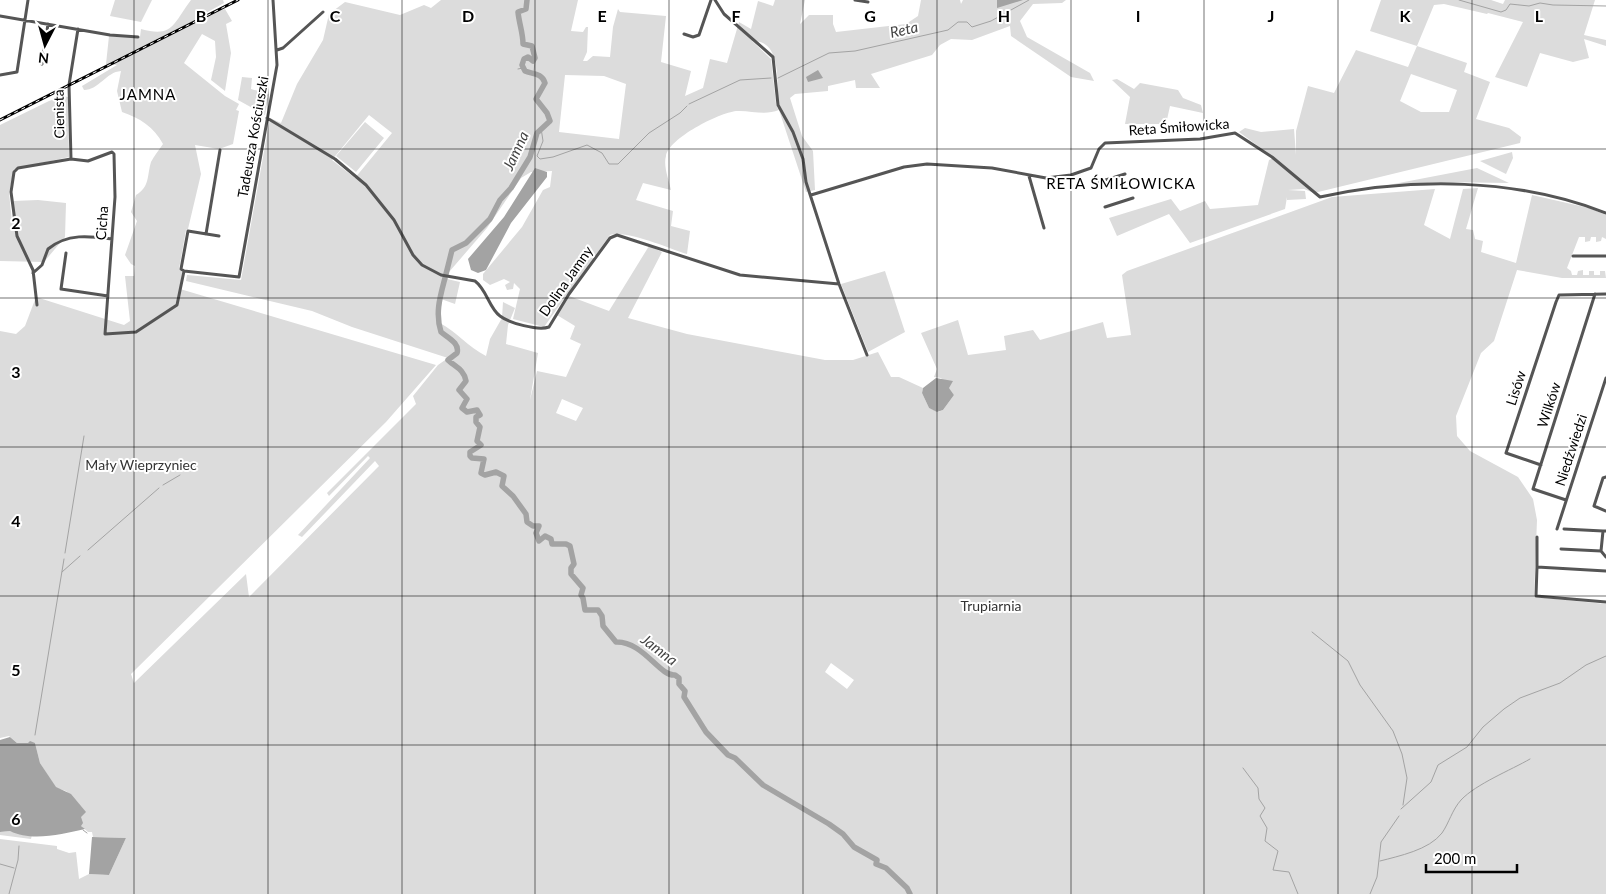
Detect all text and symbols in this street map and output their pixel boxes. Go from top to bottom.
text: B [196,6,206,25]
text: C [330,6,341,25]
text: D [462,6,474,25]
text: E [597,6,607,25]
text: F [731,6,741,25]
text: G [864,6,876,25]
text: H [998,6,1010,25]
text: I [1136,6,1140,25]
text: J [1268,6,1274,25]
text: K [1400,6,1412,25]
text: L [1535,6,1544,25]
water label: Reta [888,17,920,41]
north arrow [20,20,70,70]
text: N [37,49,50,67]
street label: Tadeusza Kościuszki [233,75,272,199]
district label: JAMNA [120,85,176,103]
street label: Cienista [50,89,67,139]
street label: Reta Śmiłowicka [1128,115,1230,138]
water label: Jamna [498,128,532,174]
district label: RETA ŚMIŁOWICKA [1046,174,1196,192]
street label: Cicha [92,205,111,241]
text: 2 [11,213,21,232]
street label: Dolina Jamny [535,242,597,319]
text: 3 [11,362,21,381]
street label: Lisów [1502,368,1529,407]
street label: Wilków [1533,380,1564,430]
street label: Niedźwiedzi [1551,412,1590,488]
park label: Mały Wieprzyniec [85,456,197,473]
text: 4 [11,511,21,530]
park label: Trupiarnia [960,597,1022,614]
water label: Jamna [637,629,682,669]
text: 5 [11,660,21,679]
text: 6 [11,809,21,828]
scale bar [1426,842,1517,874]
text: 200 m [1434,849,1476,867]

